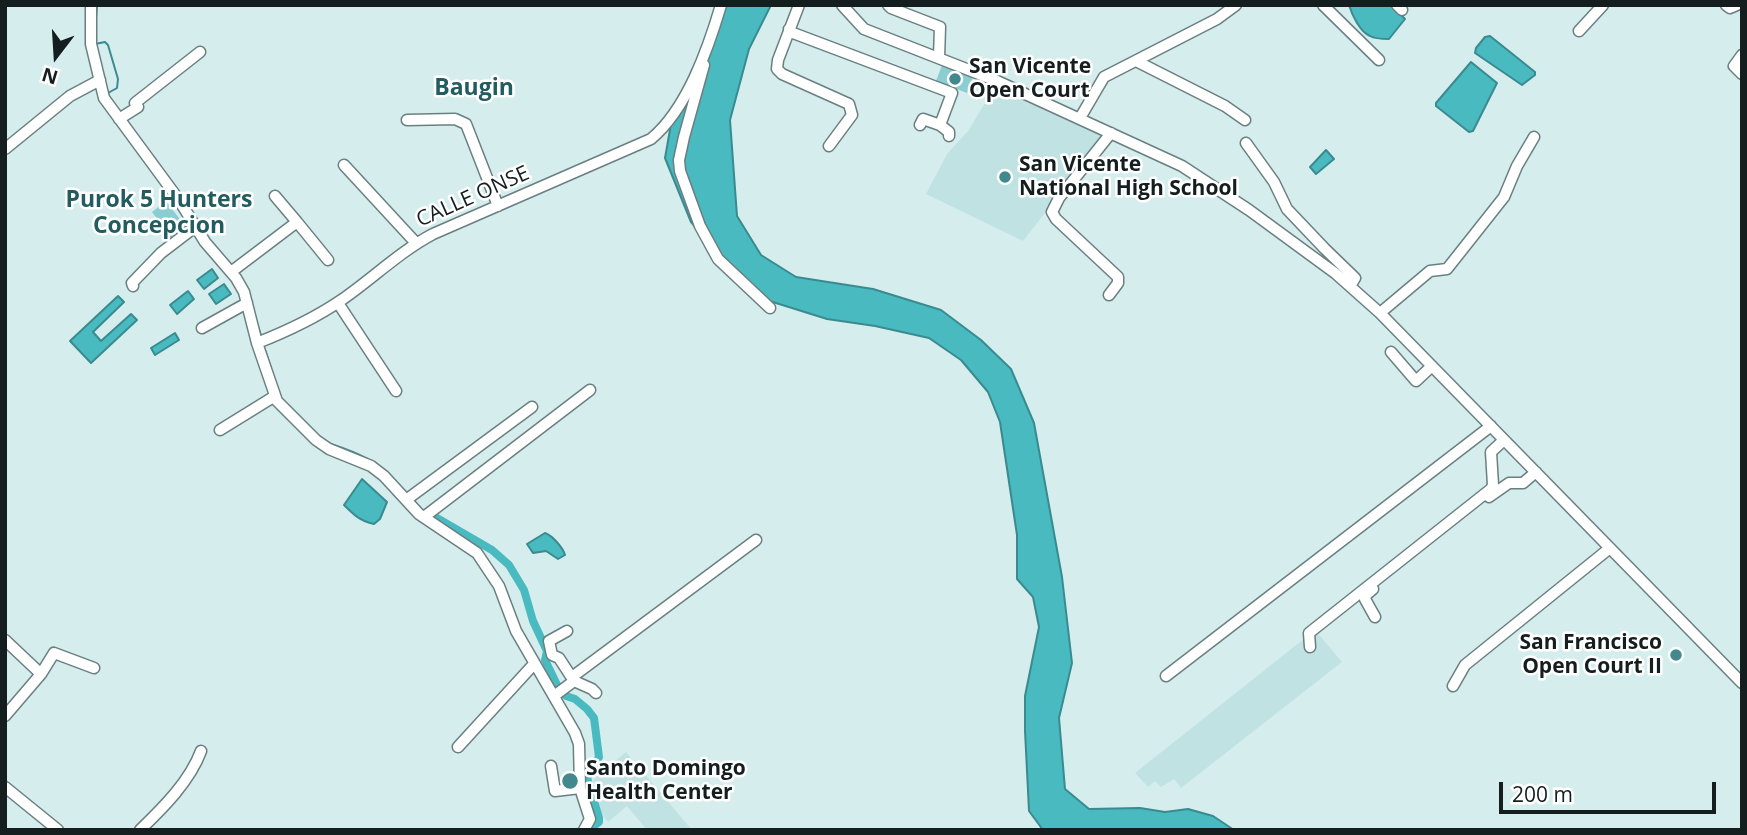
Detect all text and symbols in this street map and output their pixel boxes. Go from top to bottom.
north arrow [21,21,91,91]
place label: San Vicente Open Court [969,54,1091,104]
text: N [39,61,61,91]
marker: San Vicente Open Court [947,71,963,87]
district label: Baugin [434,74,514,102]
place label: San Vicente National High School [1019,152,1238,202]
street label: CALLE ONSE [413,161,533,233]
marker: San Vicente National High School [997,169,1013,185]
district label: Purok 5 Hunters Concepcion [66,186,252,240]
place label: San Francisco Open Court II [1520,630,1662,680]
marker: San Francisco Open Court II [1668,647,1684,663]
place label: Santo Domingo Health Center [586,756,746,806]
scale bar [1502,768,1719,812]
marker: Santo Domingo Health Center [560,771,580,791]
text: 200 m [1512,780,1573,808]

